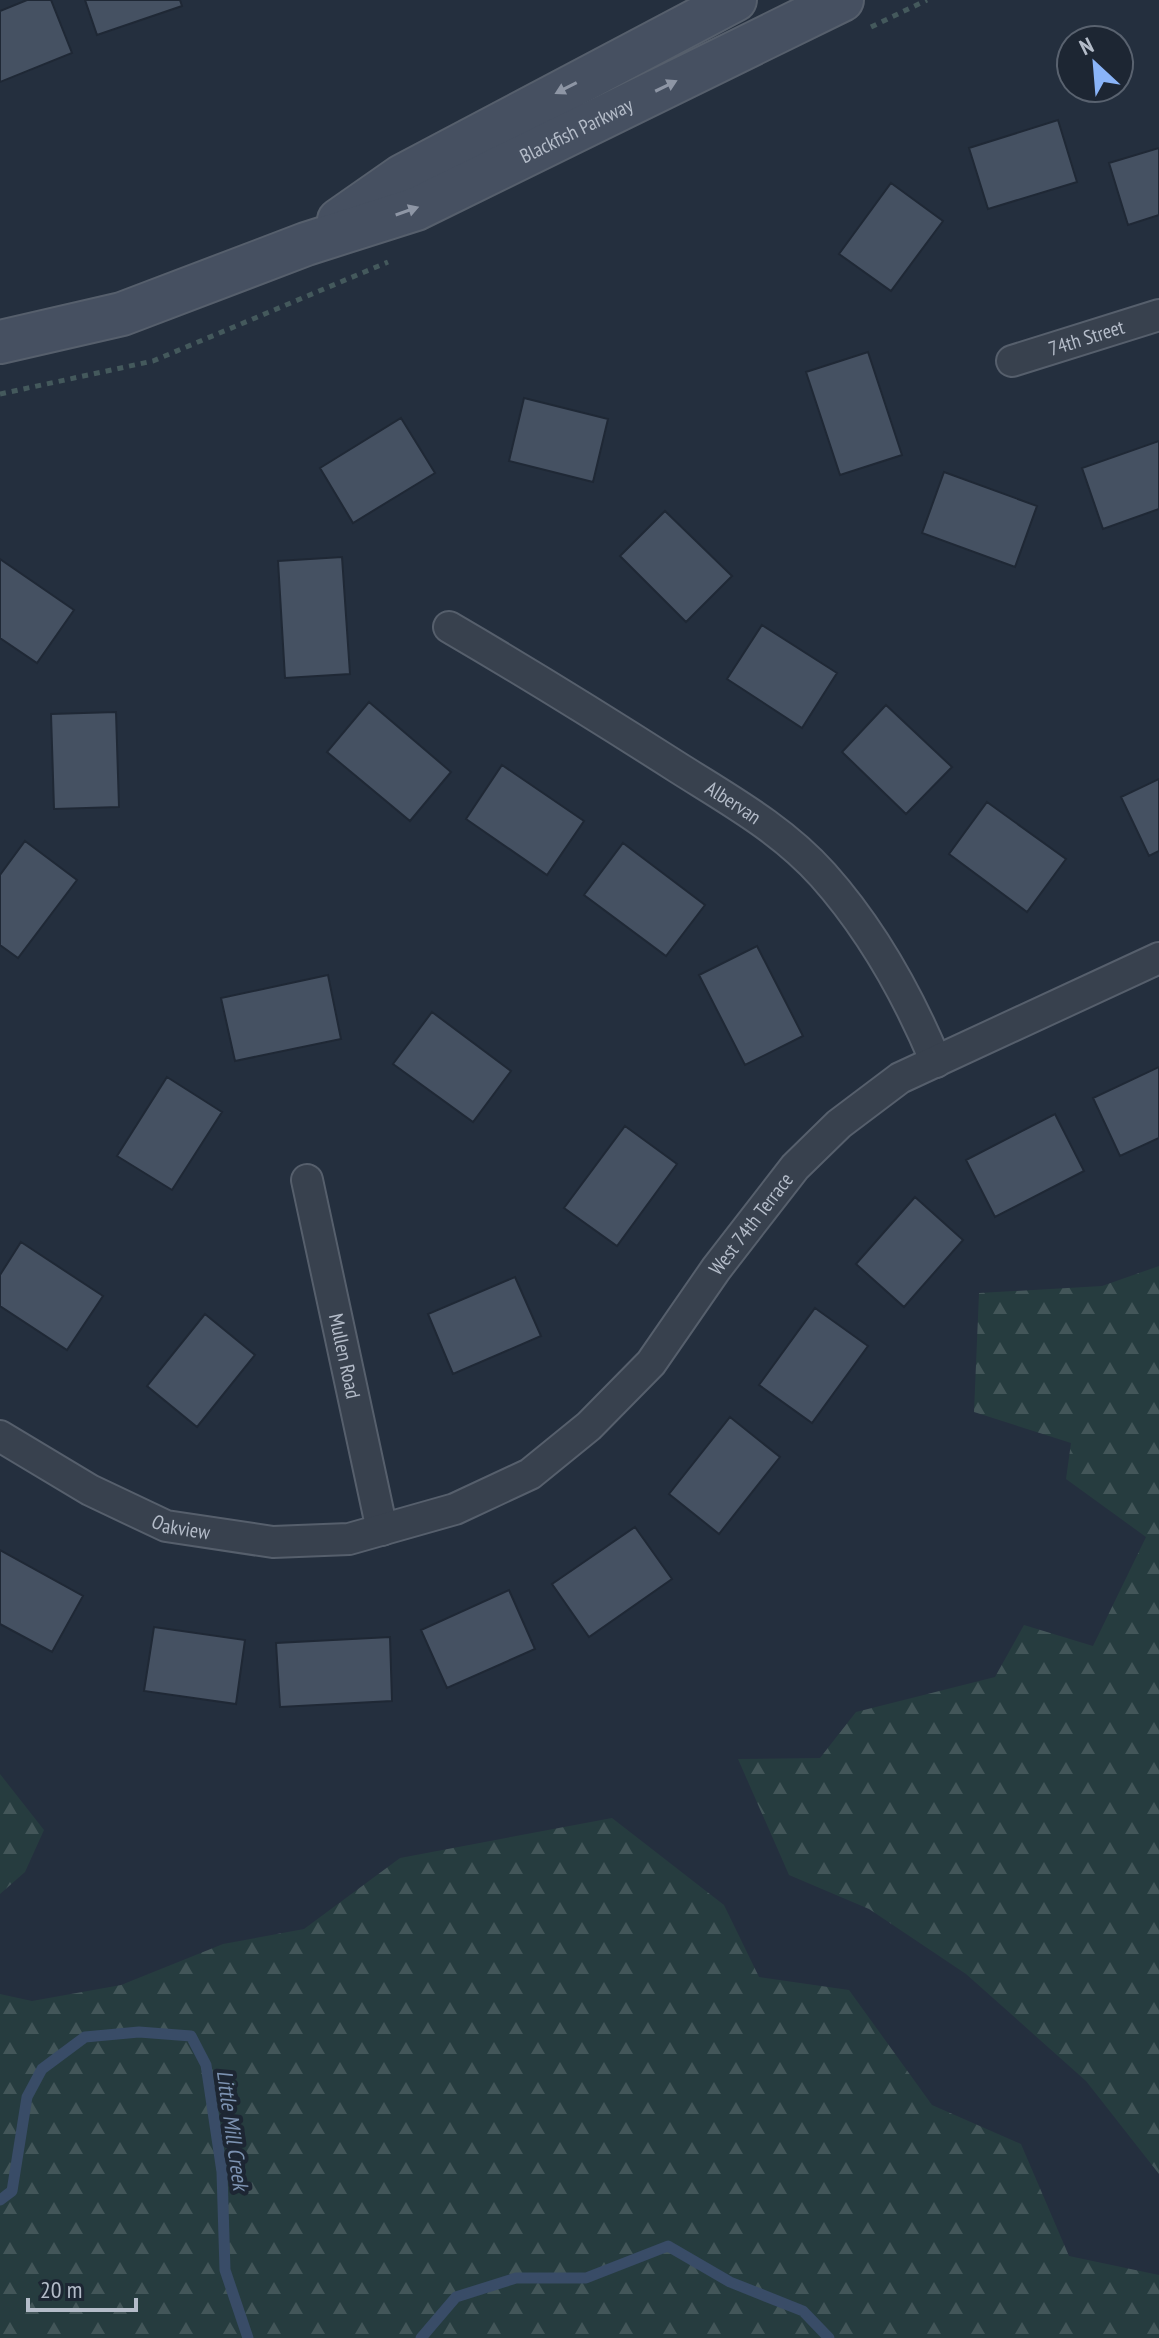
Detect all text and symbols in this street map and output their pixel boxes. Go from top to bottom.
north arrow [1055,24,1135,104]
text: N [1075,31,1098,61]
one-way arrow [654,79,677,93]
one-way arrow [555,81,578,94]
street label: Blackfish Parkway [516,91,637,169]
one-way arrow [395,205,419,217]
street label: 74th Street [1045,314,1128,362]
street label: Albervan [701,775,766,830]
street label: West 74th Terrace [703,1167,799,1280]
street label: Mullen Road [323,1311,366,1401]
street label: Oakview [147,1508,212,1545]
water label: Little Mill Creek [211,2068,256,2194]
scale bar [28,2262,136,2312]
text: 20 m [40,2274,82,2305]

